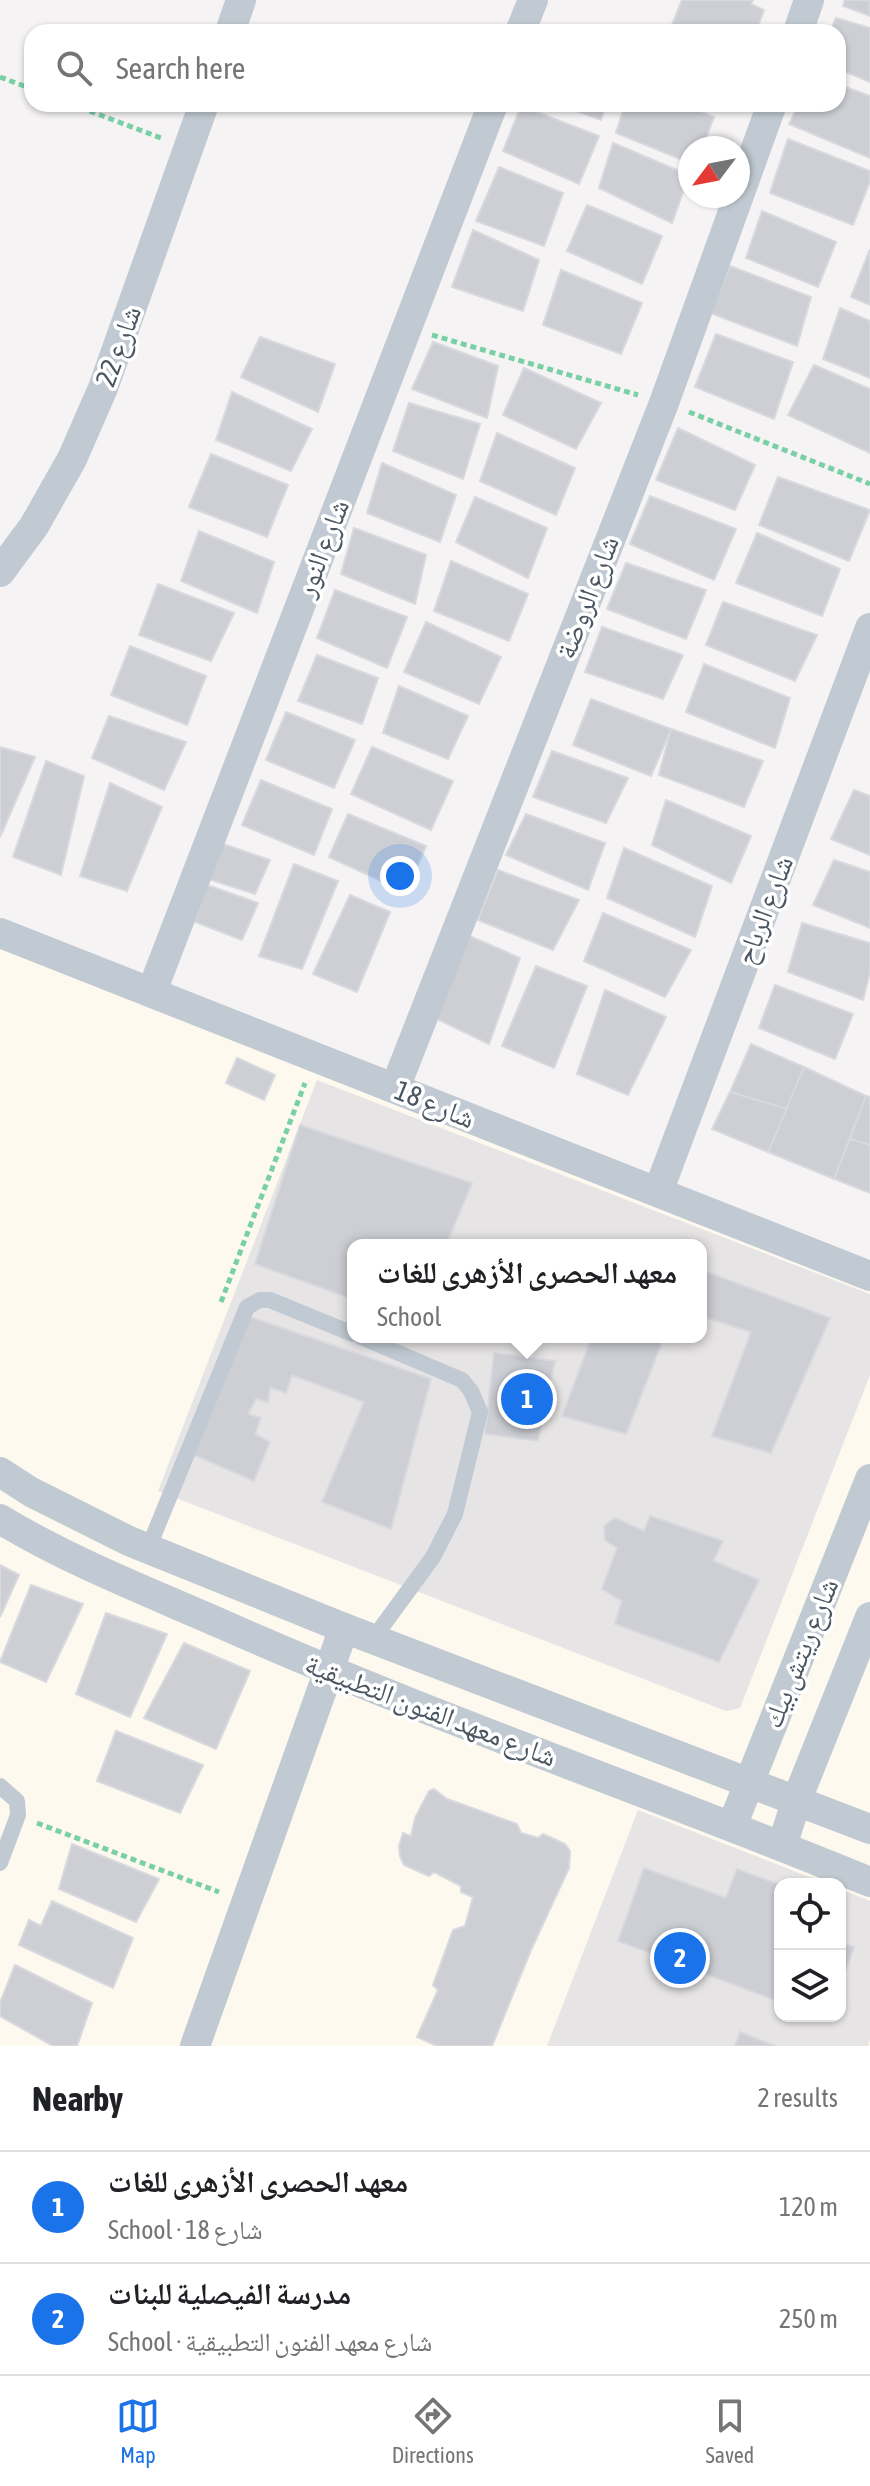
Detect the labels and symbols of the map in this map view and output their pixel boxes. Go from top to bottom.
north arrow [678,136,750,208]
street label: شارع 22 [89,301,149,391]
street label: شارع النور [288,495,357,603]
street label: شارع الروضة [549,531,627,664]
street label: شارع الرباح [729,851,801,969]
your location [380,856,420,896]
street label: شارع 18 [390,1074,480,1136]
pin: 1 [501,1369,553,1429]
street label: شارع ريتش بيك [756,1574,846,1733]
street label: شارع معهد الفنون التطبيقية [300,1647,561,1775]
pin: 2 [654,1928,706,1988]

